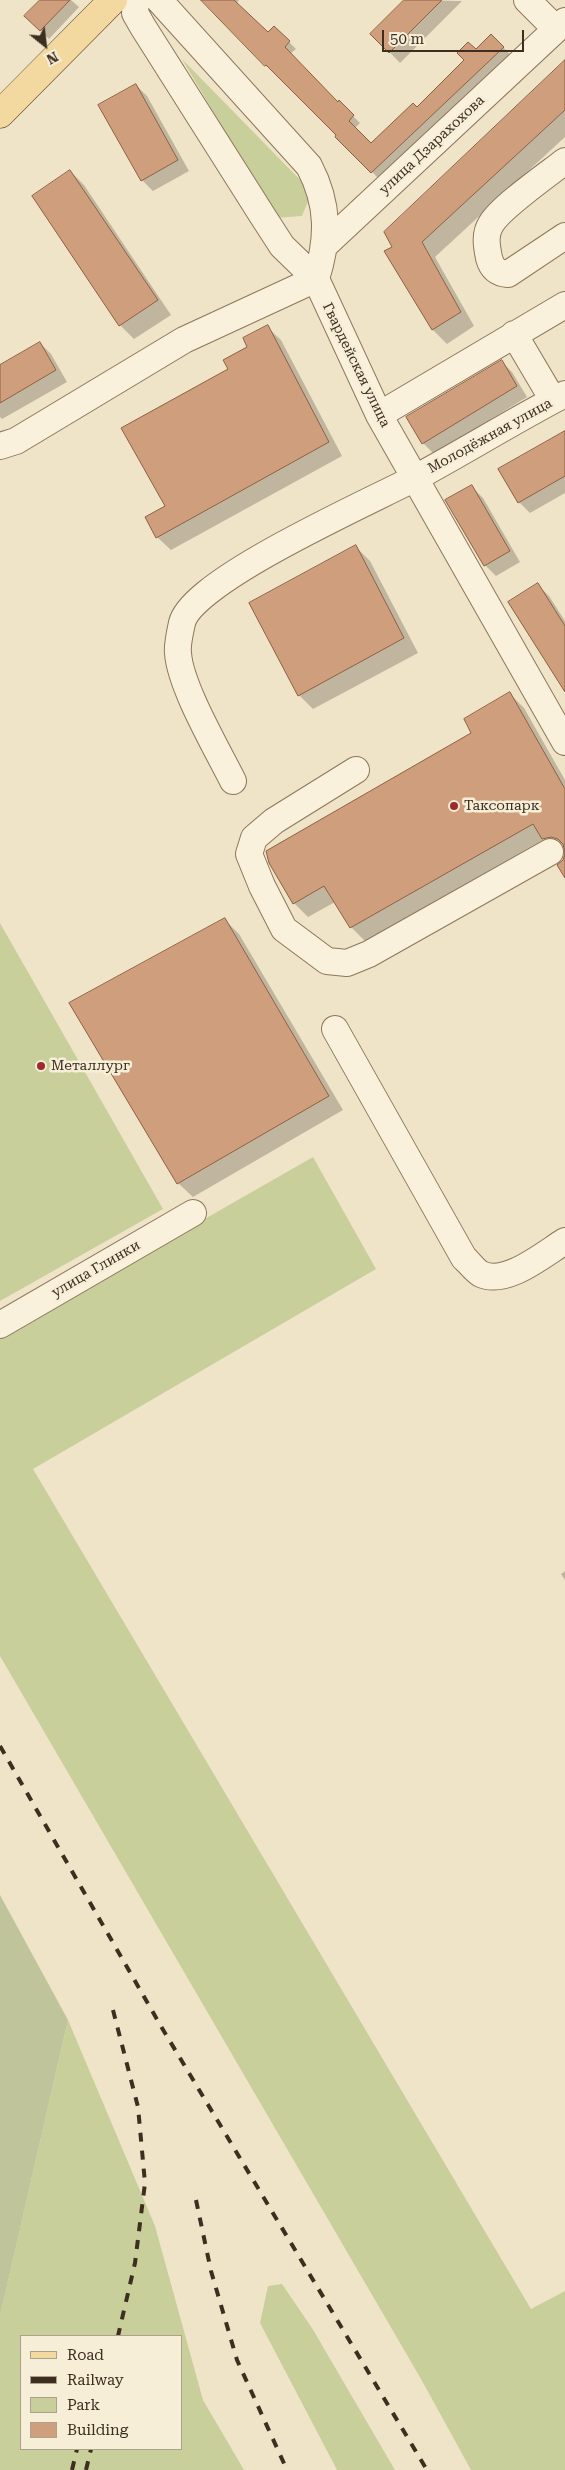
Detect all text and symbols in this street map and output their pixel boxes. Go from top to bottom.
north arrow [20,20,70,70]
scale bar [385,20,528,52]
text: 50 m [390,30,424,48]
text: N [44,49,61,68]
street label: улица Дзарахохова [376,92,488,198]
street label: Гвардейская улица [318,300,394,430]
street label: Молодёжная улица [425,395,555,477]
place label: Таксопарк [464,798,540,814]
marker: Таксопарк [448,800,460,812]
place label: Металлург [51,1058,130,1074]
marker: Металлург [35,1060,47,1072]
street label: улица Глинки [49,1237,143,1301]
legend [20,2335,182,2450]
text: Road [67,2346,104,2364]
text: Railway [67,2371,124,2389]
text: Park [67,2396,100,2414]
text: Building [67,2421,128,2439]

